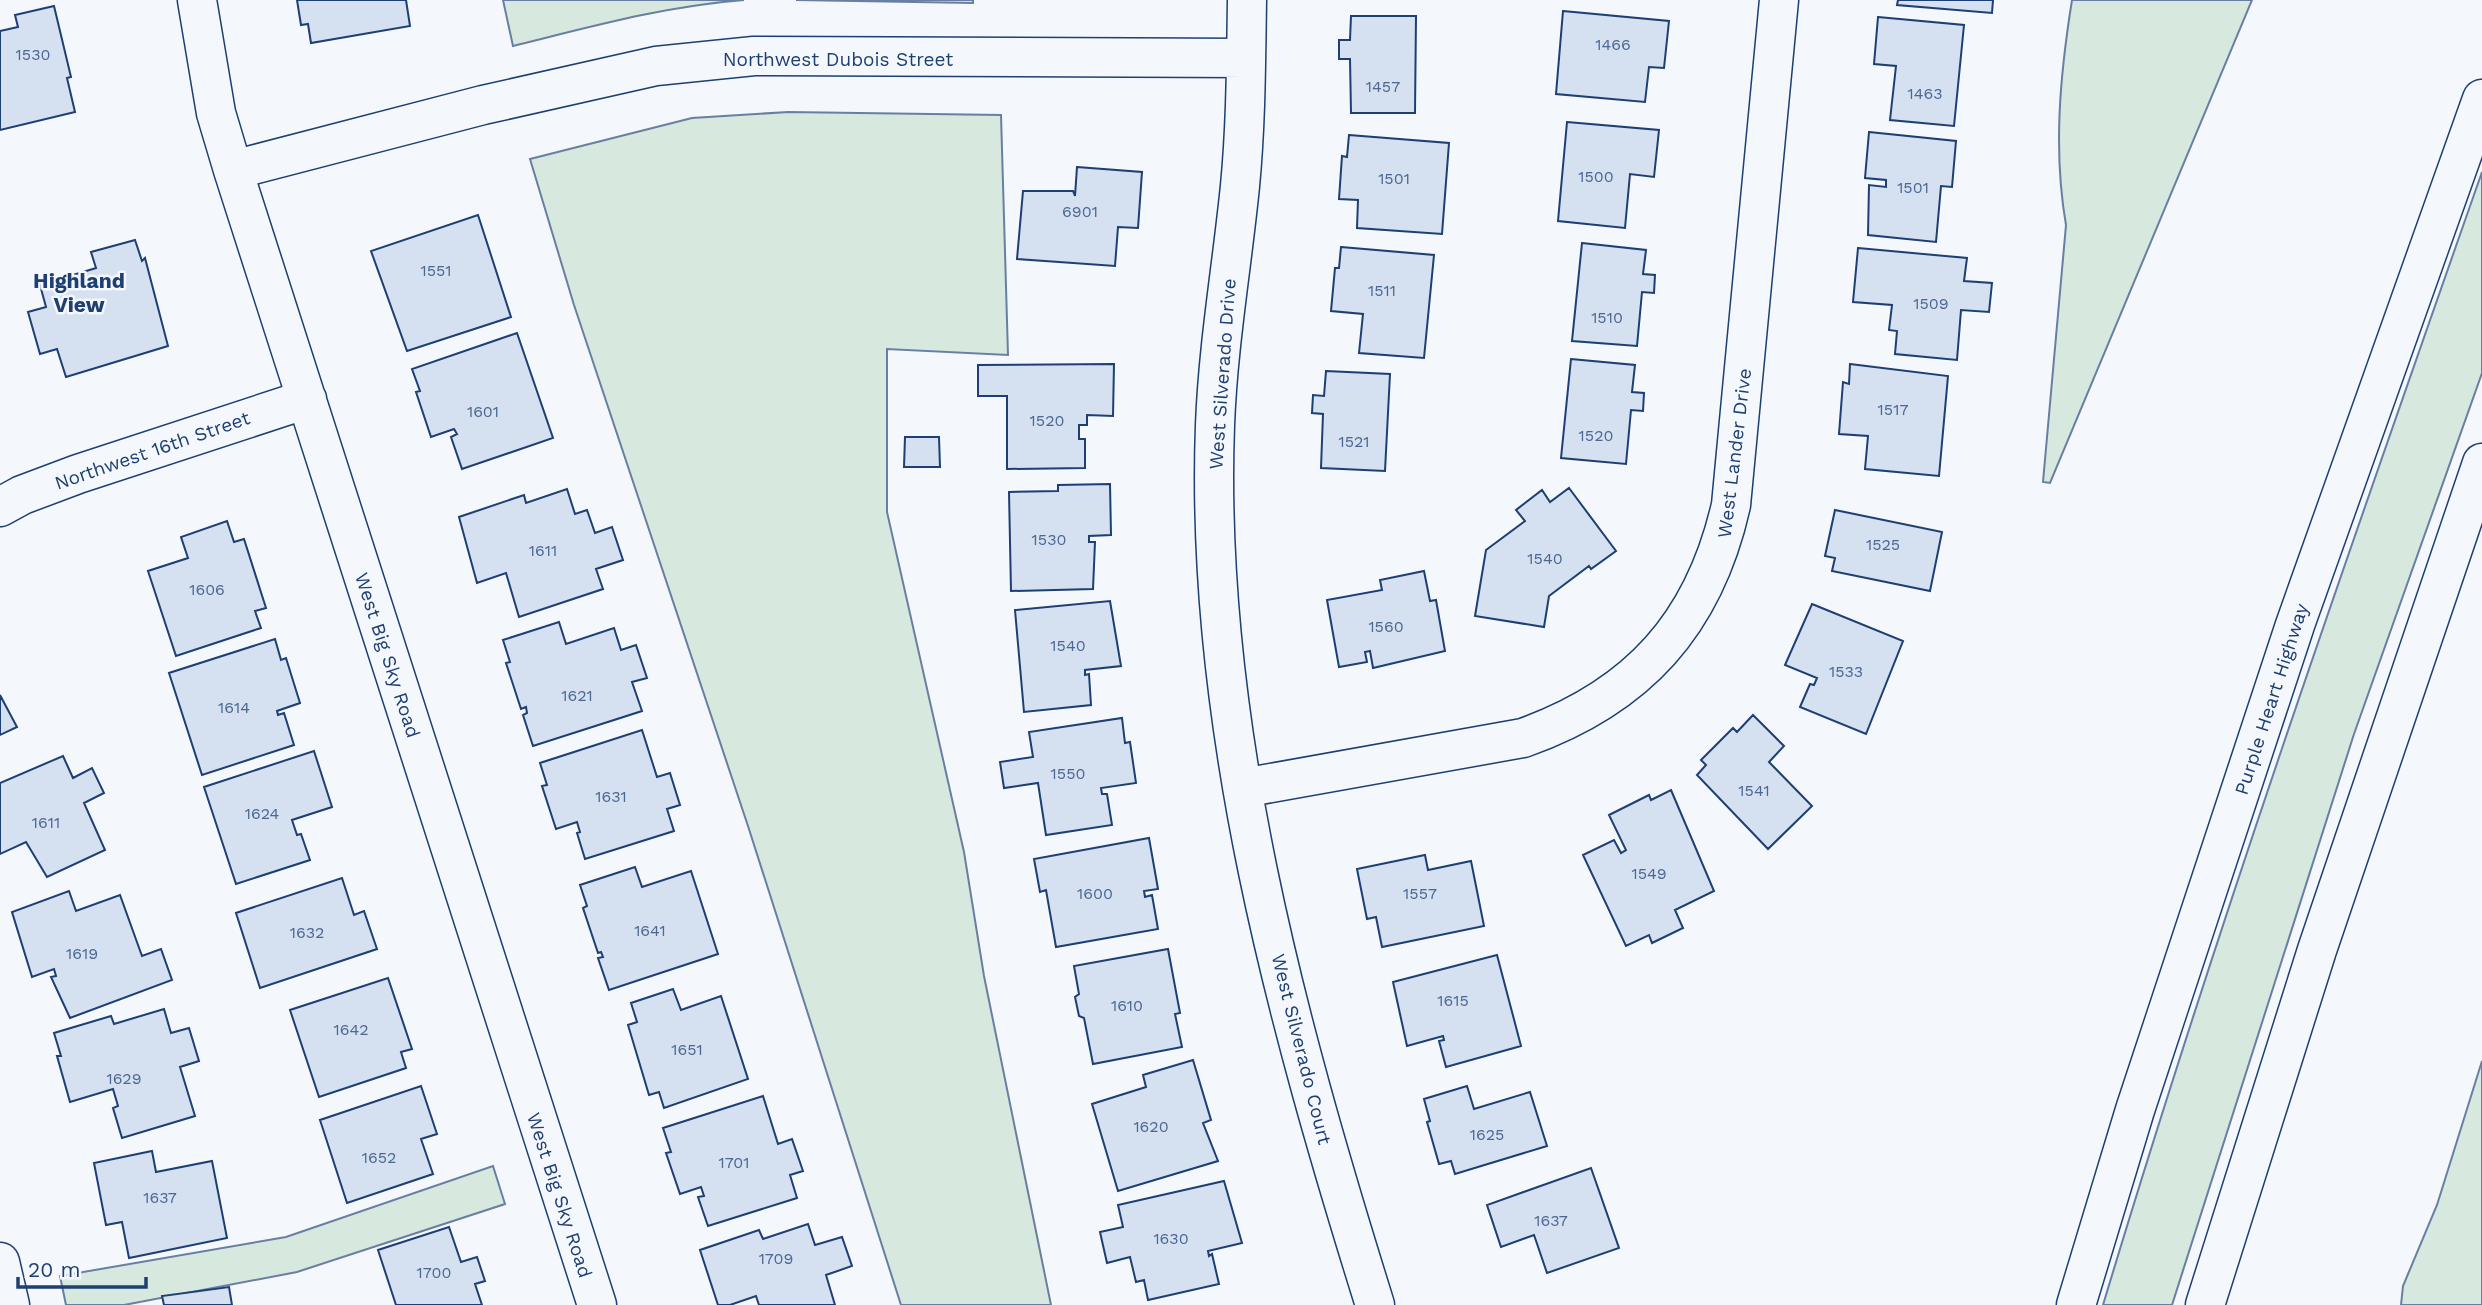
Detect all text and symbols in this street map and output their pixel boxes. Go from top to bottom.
house number: 1466 [1595,35,1631,54]
house number: 1530 [16,45,50,64]
street label: Northwest Dubois Street [723,48,953,71]
house number: 1457 [1366,77,1400,96]
house number: 1463 [1907,84,1943,103]
house number: 1500 [1578,167,1614,186]
house number: 1501 [1378,169,1410,188]
house number: 1501 [1897,178,1929,197]
house number: 6901 [1062,202,1098,221]
house number: 1551 [420,261,452,280]
district label: Highland View [33,268,125,317]
street label: West Silverado Drive [1204,278,1241,470]
house number: 1511 [1368,281,1396,300]
house number: 1509 [1913,294,1949,313]
house number: 1510 [1591,308,1623,327]
street label: West Lander Drive [1713,367,1756,539]
house number: 1517 [1878,400,1908,419]
house number: 1601 [467,402,499,421]
street label: Northwest 16th Street [52,406,253,495]
house number: 1520 [1030,411,1064,430]
house number: 1520 [1579,426,1613,445]
house number: 1521 [1338,432,1370,451]
house number: 1530 [1032,530,1066,549]
house number: 1525 [1866,535,1900,554]
house number: 1611 [529,541,557,560]
house number: 1540 [1527,549,1563,568]
street label: West Big Sky Road [350,570,425,741]
house number: 1606 [189,580,225,599]
street label: Purple Heart Highway [2230,600,2313,798]
house number: 1560 [1368,617,1404,636]
house number: 1540 [1050,636,1086,655]
house number: 1533 [1829,662,1863,681]
house number: 1621 [561,686,593,705]
house number: 1614 [218,698,250,717]
house number: 1550 [1051,764,1085,783]
house number: 1541 [1738,781,1770,800]
house number: 1631 [595,787,627,806]
house number: 1624 [245,804,280,823]
house number: 1611 [32,813,60,832]
house number: 1549 [1631,864,1667,883]
house number: 1600 [1077,884,1113,903]
house number: 1557 [1403,884,1437,903]
house number: 1641 [634,921,666,940]
house number: 1632 [290,923,324,942]
house number: 1619 [66,944,98,963]
street label: West Silverado Court [1267,951,1336,1147]
house number: 1615 [1437,991,1469,1010]
house number: 1610 [1111,996,1143,1015]
house number: 1642 [333,1020,369,1039]
house number: 1651 [671,1040,703,1059]
house number: 1629 [106,1069,142,1088]
street label: West Big Sky Road [522,1110,597,1281]
house number: 1620 [1133,1117,1169,1136]
house number: 1625 [1470,1125,1504,1144]
house number: 1652 [362,1148,396,1167]
house number: 1701 [718,1153,750,1172]
house number: 1637 [143,1188,177,1207]
house number: 1637 [1534,1211,1568,1230]
house number: 1630 [1153,1229,1189,1248]
scale bar [18,1246,145,1290]
house number: 1709 [759,1249,793,1268]
text: 20 m [28,1257,80,1282]
house number: 1700 [417,1263,451,1282]

